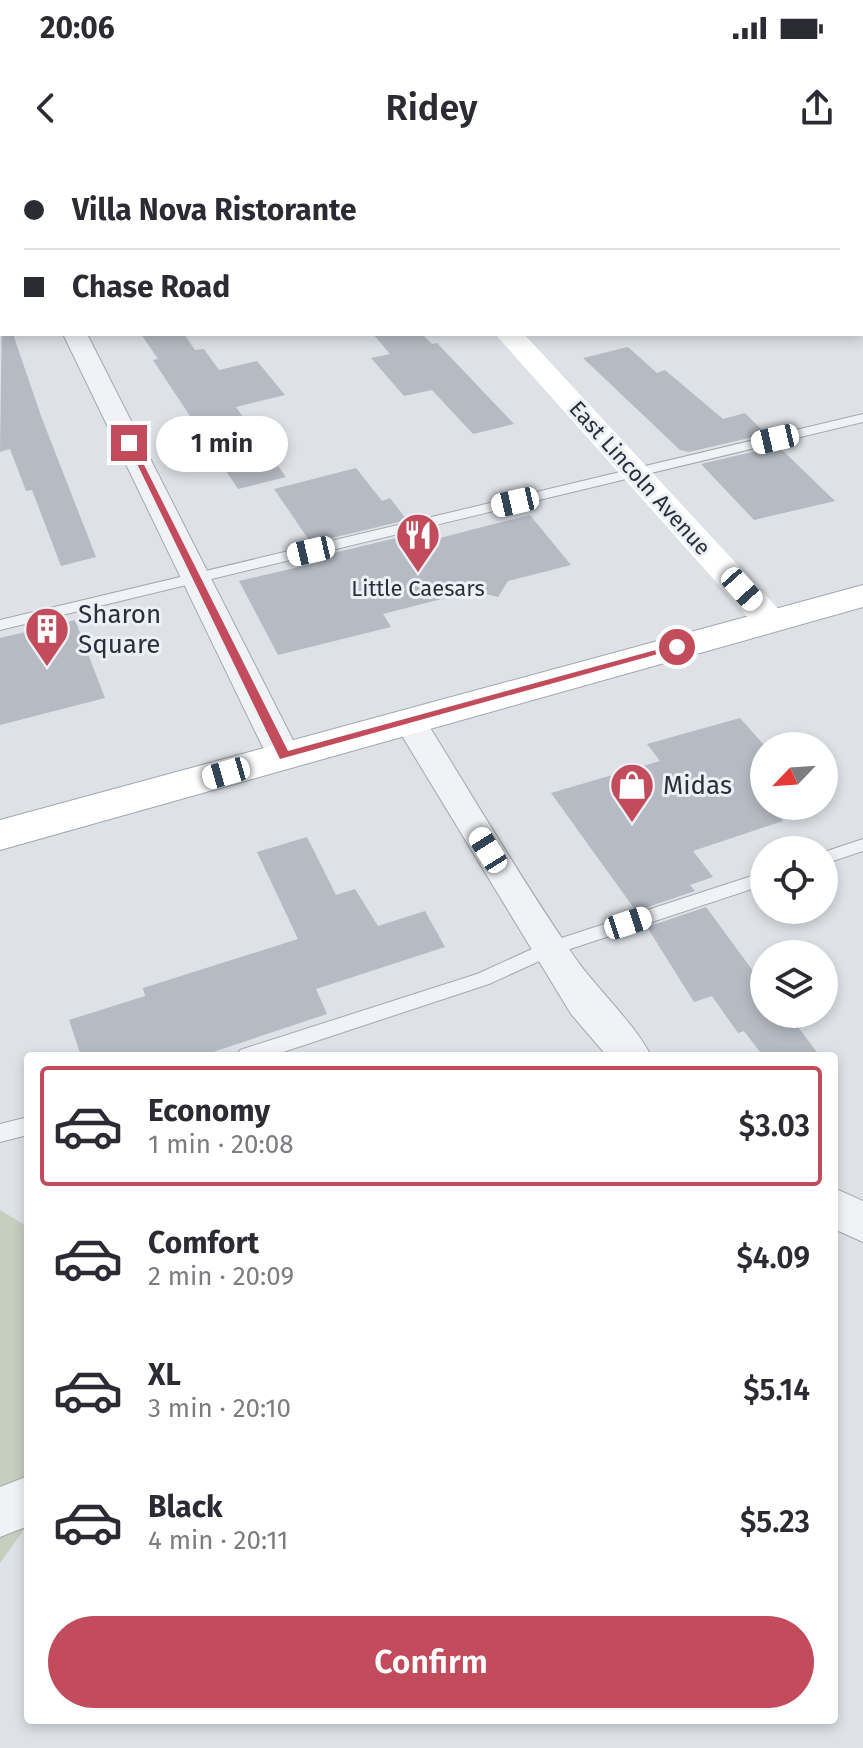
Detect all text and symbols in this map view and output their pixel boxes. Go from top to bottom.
text: 20:06 [40,10,115,46]
icon: back [24,86,68,130]
text: Ridey [386,86,477,130]
icon: share [795,86,839,130]
text: Villa Nova Ristorante [72,192,357,228]
text: Chase Road [72,269,230,305]
street label: East Lincoln Avenue [564,395,716,561]
callout: 1 min [157,415,289,471]
car [749,422,801,456]
route end [111,425,147,461]
text: 1 min [191,428,253,459]
car [489,485,541,519]
restaurant icon: Little Caesars [394,511,442,574]
car [285,534,337,568]
car [717,563,767,615]
place label: Little Caesars [351,575,485,602]
place label: Sharon Square [78,599,161,660]
building icon: Sharon Square [23,605,71,668]
route start [659,629,695,665]
north arrow [750,732,838,820]
map controls [750,732,838,1028]
car [200,755,252,791]
shop icon: Midas [608,761,656,824]
place label: Midas [663,770,732,801]
car [465,823,511,877]
button: locate [750,836,838,924]
car [601,904,655,942]
button: layers [750,940,838,1028]
icon: car [52,1090,124,1162]
text: Economy [148,1093,270,1129]
text: $3.03 [739,1108,810,1144]
text: 1 min · 20:08 [148,1129,293,1160]
icon: car [52,1222,124,1294]
text: Comfort [148,1225,259,1261]
text: $4.09 [737,1240,810,1276]
text: 2 min · 20:09 [148,1261,294,1292]
icon: car [52,1354,124,1426]
text: XL [148,1357,181,1393]
text: $5.14 [743,1372,810,1408]
text: 3 min · 20:10 [148,1393,291,1424]
icon: car [52,1486,124,1558]
text: Black [148,1489,223,1525]
text: $5.23 [740,1504,810,1540]
text: 4 min · 20:11 [148,1525,288,1556]
button: Confirm [48,1616,814,1708]

